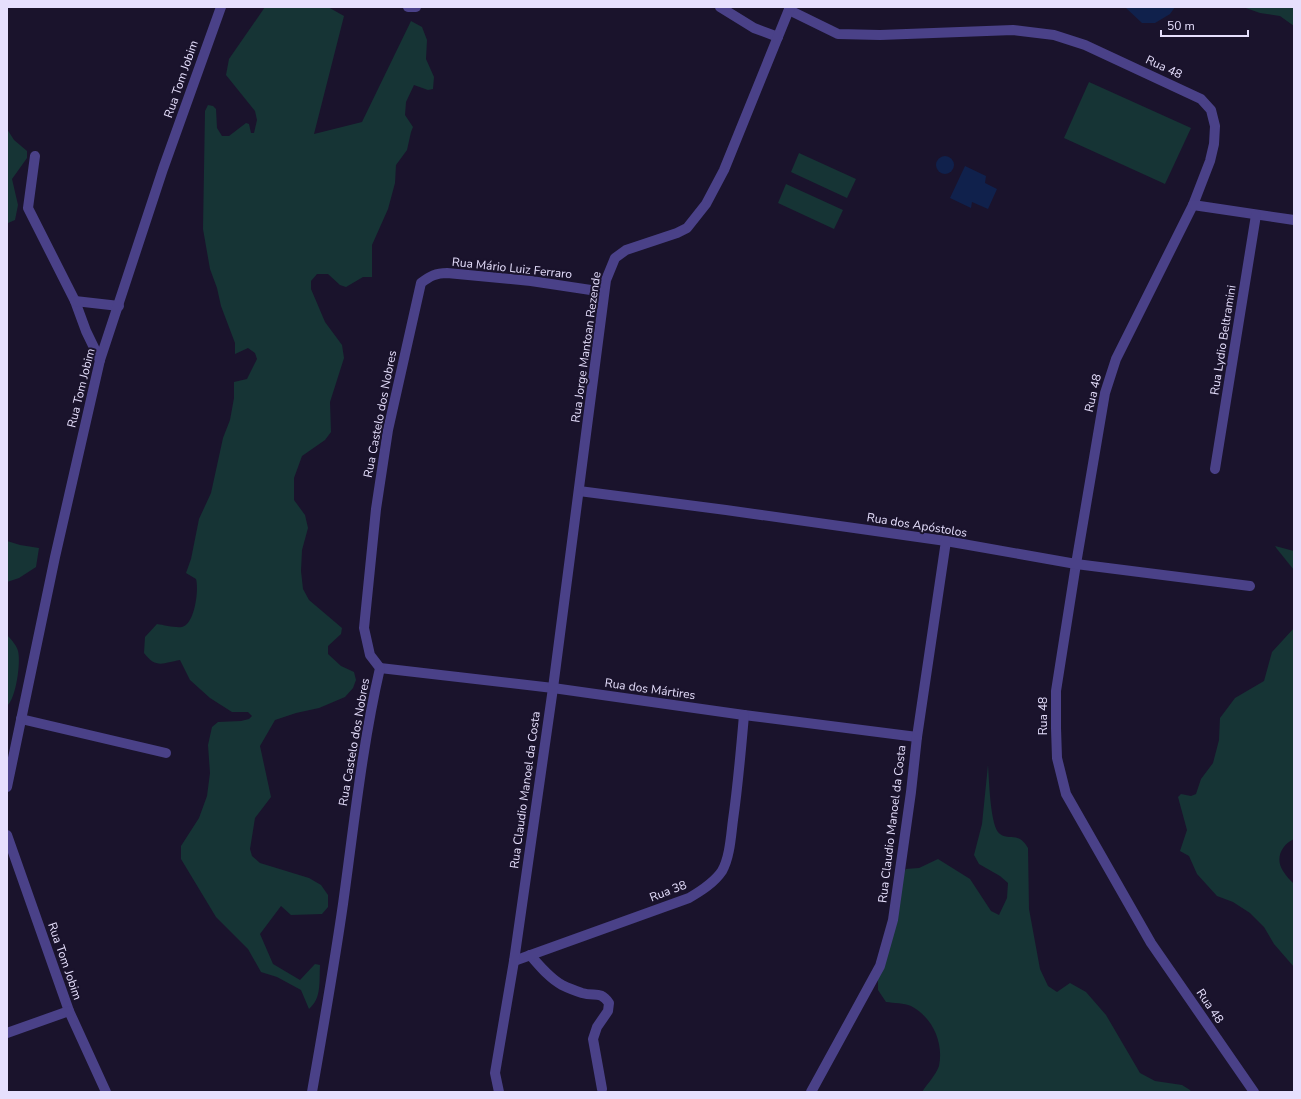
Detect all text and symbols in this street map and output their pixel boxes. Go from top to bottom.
scale bar [1161,12,1248,38]
text: 50 m [1167,18,1195,34]
street label: Rua Tom Jobim [160,38,202,120]
street label: Rua 48 [1143,52,1185,82]
street label: Rua Mário Luiz Ferraro [451,254,573,282]
street label: Rua Jorge Mantoan Rezende [567,270,605,424]
street label: Rua Lydio Beltramini [1206,284,1240,396]
street label: Rua Tom Jobim [63,347,99,429]
street label: Rua Castelo dos Nobres [360,349,400,479]
street label: Rua 48 [1081,372,1105,414]
street label: Rua dos Apóstolos [866,509,969,541]
street label: Rua dos Mártires [604,675,697,703]
street label: Rua Castelo dos Nobres [335,677,373,807]
street label: Rua 48 [1035,697,1051,735]
street label: Rua Claudio Manoel da Costa [506,710,544,870]
street label: Rua Claudio Manoel da Costa [874,744,910,904]
street label: Rua 38 [647,877,689,905]
street label: Rua Tom Jobim [44,920,86,1002]
street label: Rua 48 [1193,986,1227,1026]

